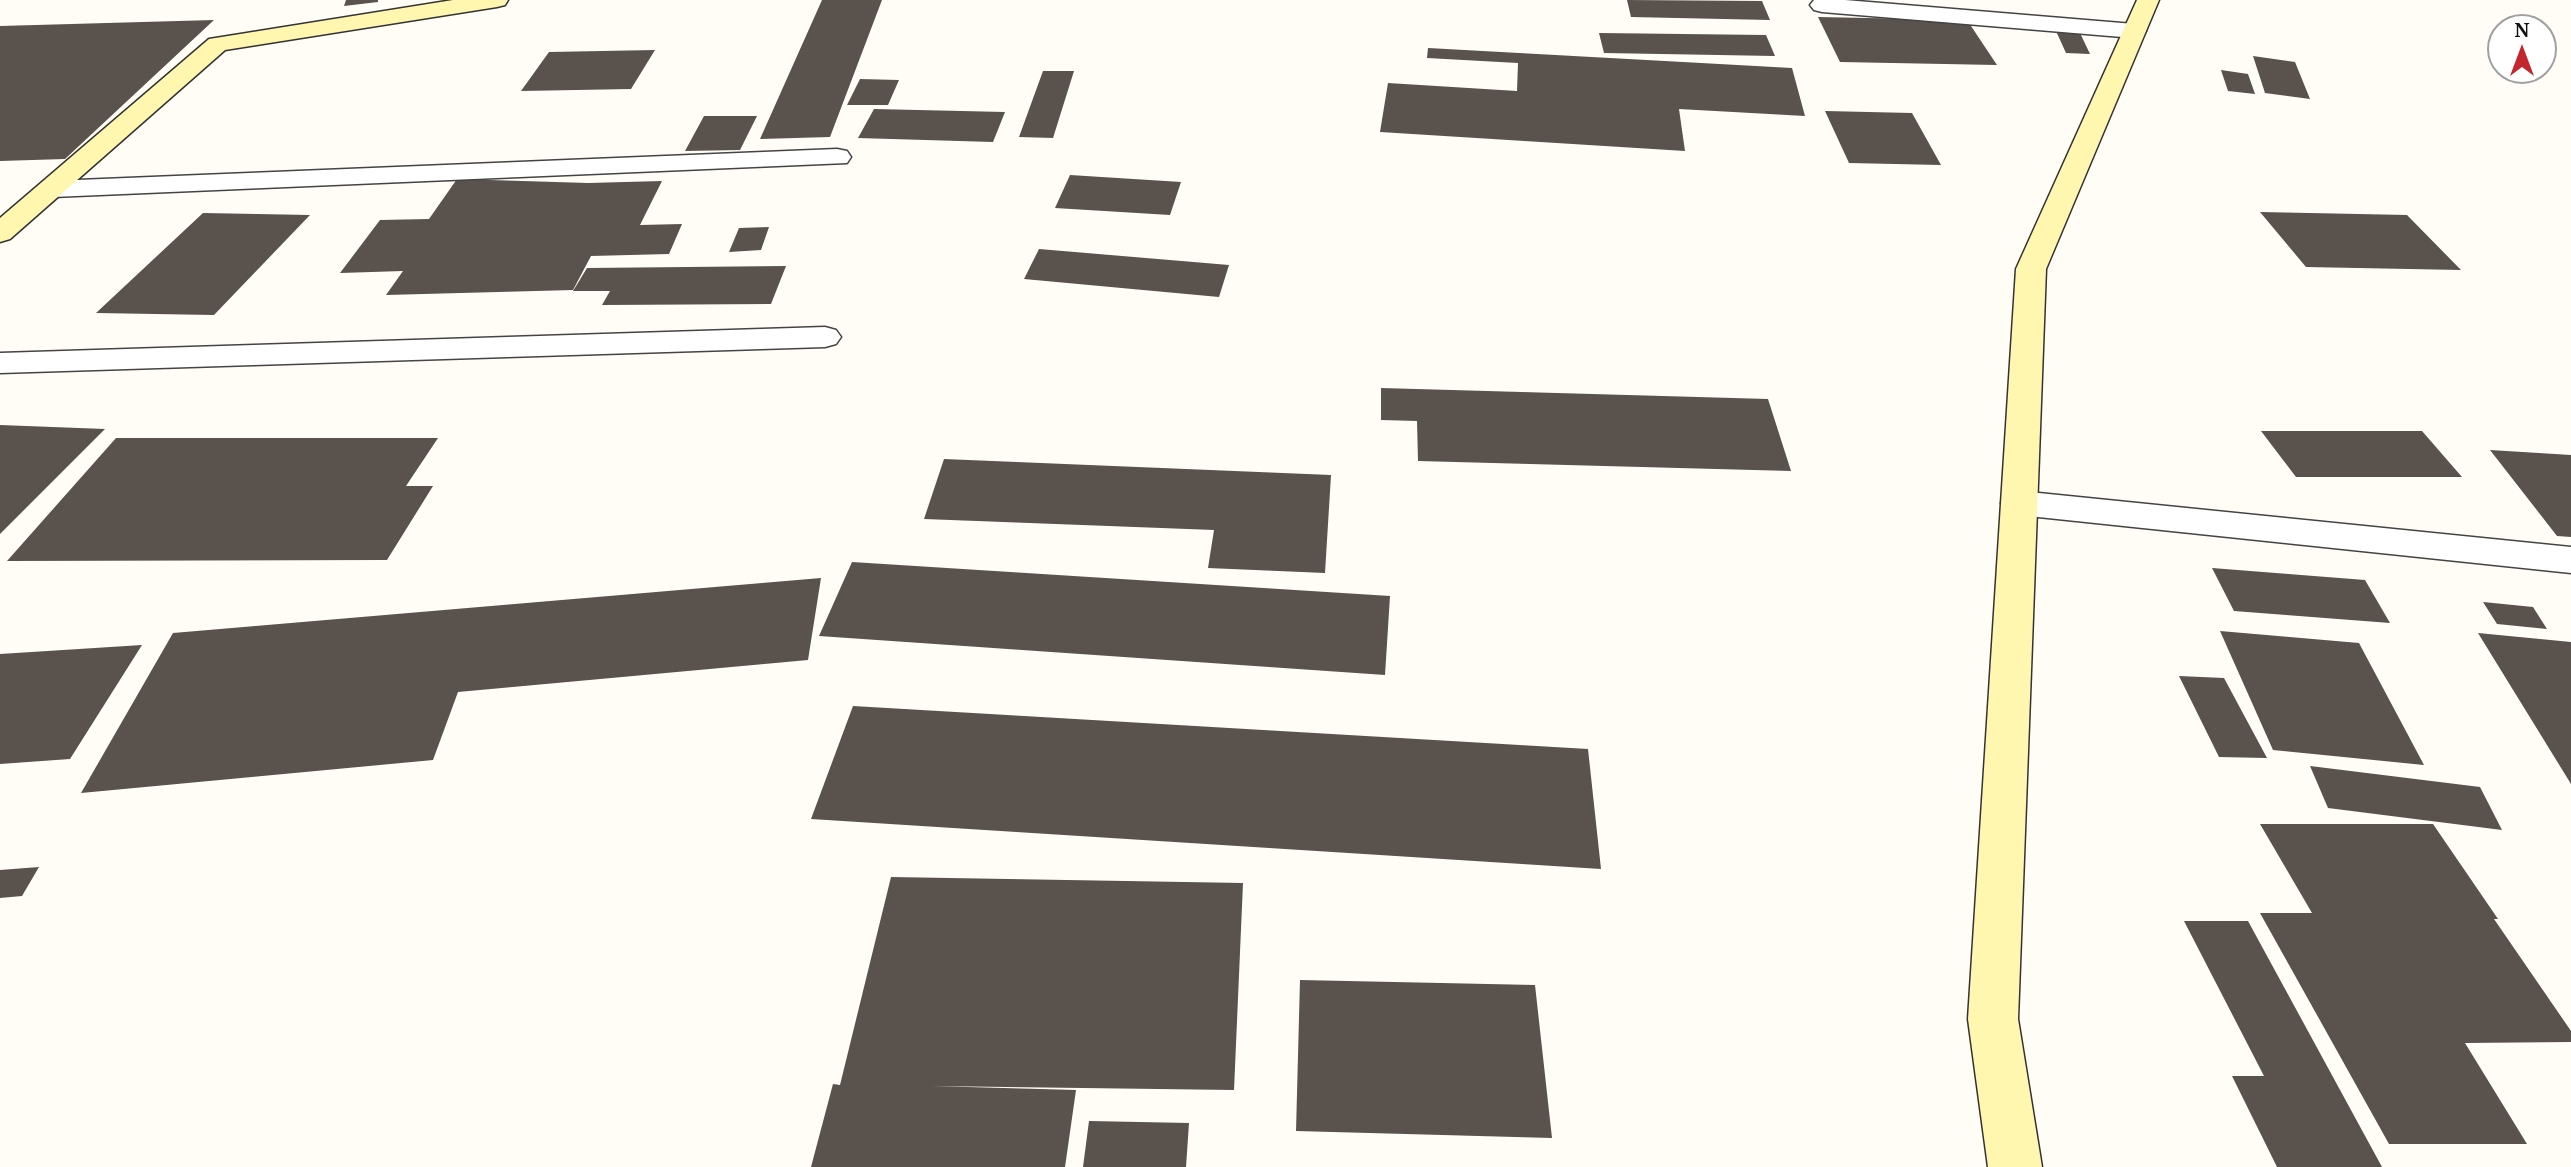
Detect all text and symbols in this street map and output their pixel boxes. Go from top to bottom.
north arrow [2487,14,2557,84]
text: N [2515,17,2529,43]

